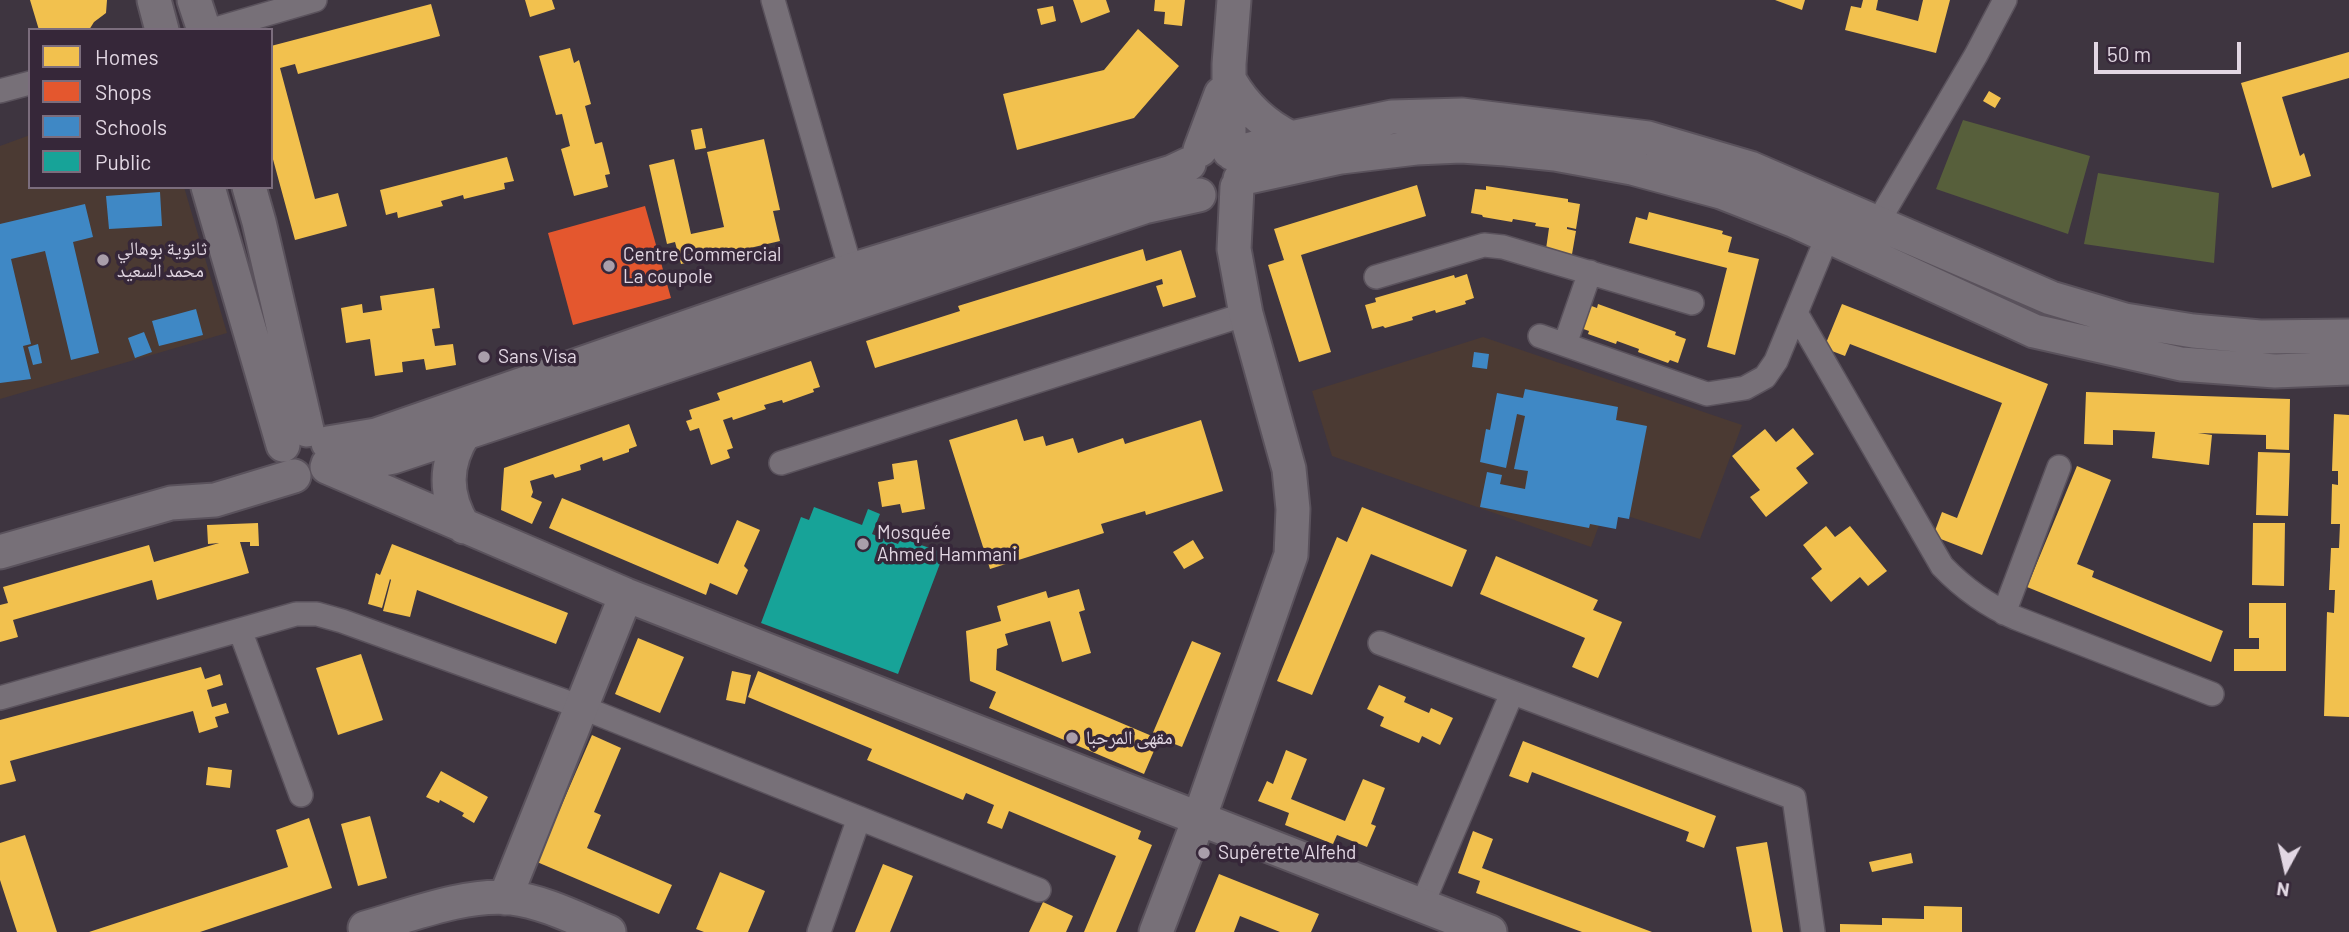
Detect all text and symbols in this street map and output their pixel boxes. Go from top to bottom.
legend [28,28,273,189]
scale bar [2097,28,2244,72]
text: 50 m [2107,41,2151,66]
text: Homes [95,44,159,69]
text: Shops [95,79,152,104]
text: Schools [95,114,167,139]
text: Public [95,149,151,174]
place label: ثانوية بوهالي محمد السعيد [117,238,207,282]
place label: Centre Commercial La coupole [623,244,781,288]
marker: ثانوية بوهالي محمد السعيد [95,252,111,268]
marker: Centre Commercial La coupole [601,258,617,274]
place label: Sans Visa [498,346,577,368]
marker: Sans Visa [476,349,492,365]
place label: Mosquée Ahmed Hammani [877,522,1017,566]
marker: Mosquée Ahmed Hammani [855,536,871,552]
place label: مقهى المرحبا [1086,727,1173,749]
marker: مقهى المرحبا [1064,730,1080,746]
north arrow [2251,834,2321,904]
place label: Supérette Alfehd [1218,842,1356,864]
marker: Supérette Alfehd [1196,845,1212,861]
text: N [2275,878,2291,903]

